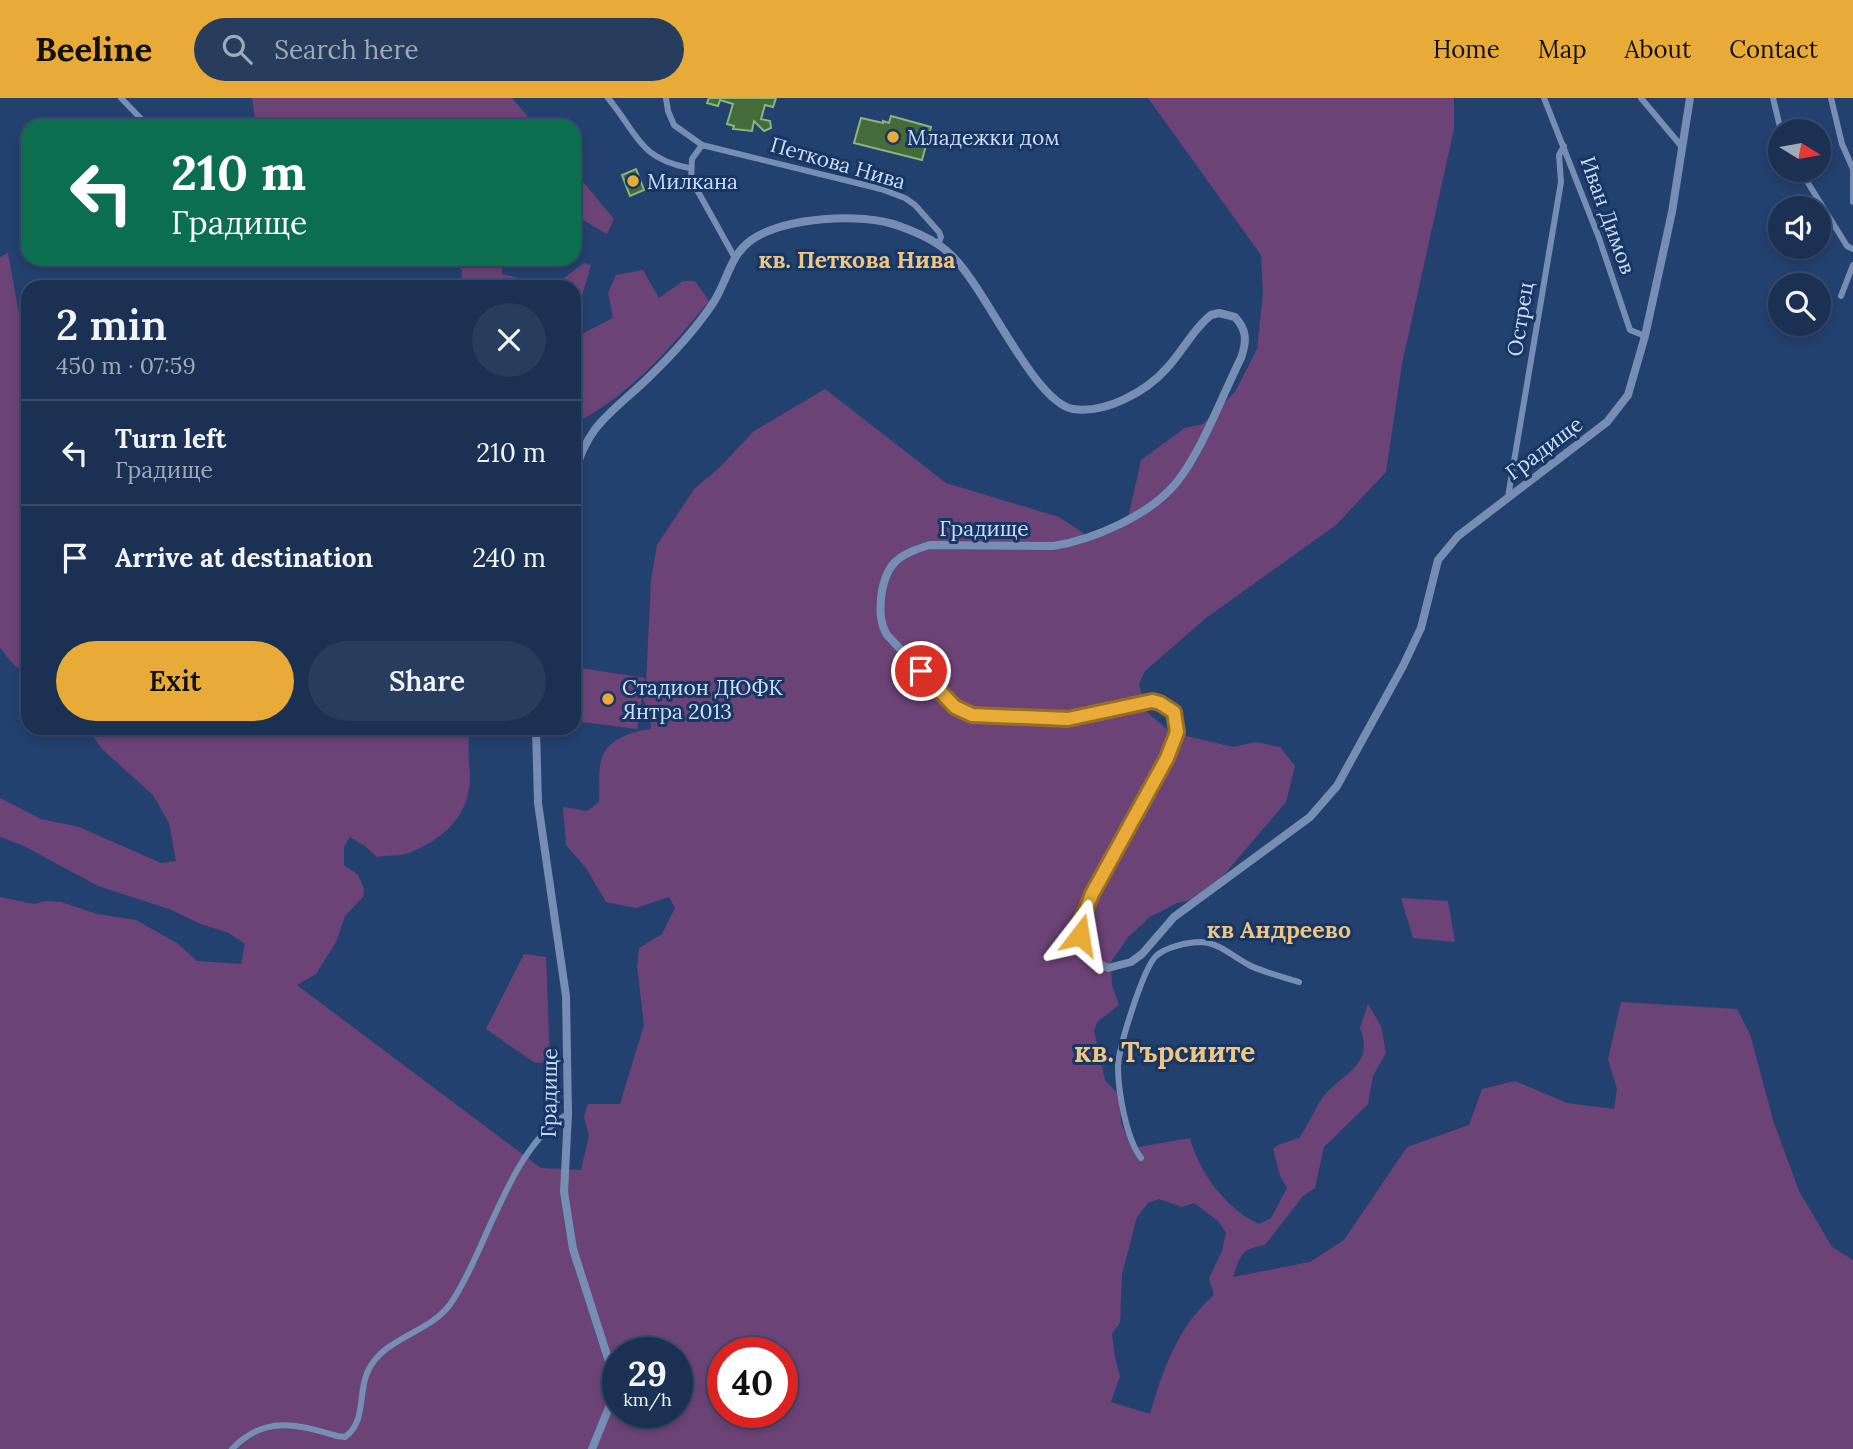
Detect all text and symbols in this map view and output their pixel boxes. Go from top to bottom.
search box [194,18,684,81]
text: Beeline [35,28,152,70]
icon: search [218,30,256,68]
text: Search here [274,33,419,66]
text: Home [1433,34,1500,65]
text: Map [1538,34,1587,65]
text: About [1625,34,1691,65]
text: Contact [1729,34,1818,65]
north arrow [1768,119,1830,182]
map controls [1768,119,1831,336]
place label: Младежки дом [907,124,1060,151]
marker: Младежки дом [885,129,901,145]
street label: Петкова Нива [767,131,909,195]
text: 210 m [171,141,306,203]
icon: left [56,147,147,238]
street label: Иван Димов [1574,153,1642,278]
place label: Милкана [647,168,738,195]
marker: Милкана [625,173,641,189]
button: sound [1768,196,1831,259]
text: Градище [171,202,307,243]
district label: кв. Петкова Нива [759,245,955,274]
button: search [1768,273,1831,336]
street label: Острец [1501,280,1539,358]
text: 2 min [56,298,167,352]
button: close [472,303,546,377]
text: 450 m · 07:59 [56,351,196,380]
street label: Градище [1500,410,1588,486]
text: Turn left [115,422,226,455]
icon: left [56,434,94,472]
text: 210 m [476,436,546,469]
text: Градище [115,455,213,484]
street label: Градище [939,515,1029,542]
icon: arrive [56,539,94,577]
text: Arrive at destination [115,541,373,574]
text: 240 m [472,541,546,574]
button: Exit [56,641,294,721]
button: Share [308,641,546,721]
pin [891,641,951,701]
icon: arrive [902,652,940,690]
place label: Стадион ДЮФК Янтра 2013 [622,674,783,725]
marker: Стадион ДЮФК Янтра 2013 [600,691,616,707]
position arrow [1043,898,1117,972]
district label: кв Андреево [1207,915,1351,944]
district label: кв. Търсиите [1075,1034,1255,1070]
street label: Градище [535,1048,563,1138]
speed limit sign: 40 [707,1337,798,1428]
text: 29 [628,1351,667,1396]
text: km/h [623,1388,672,1411]

